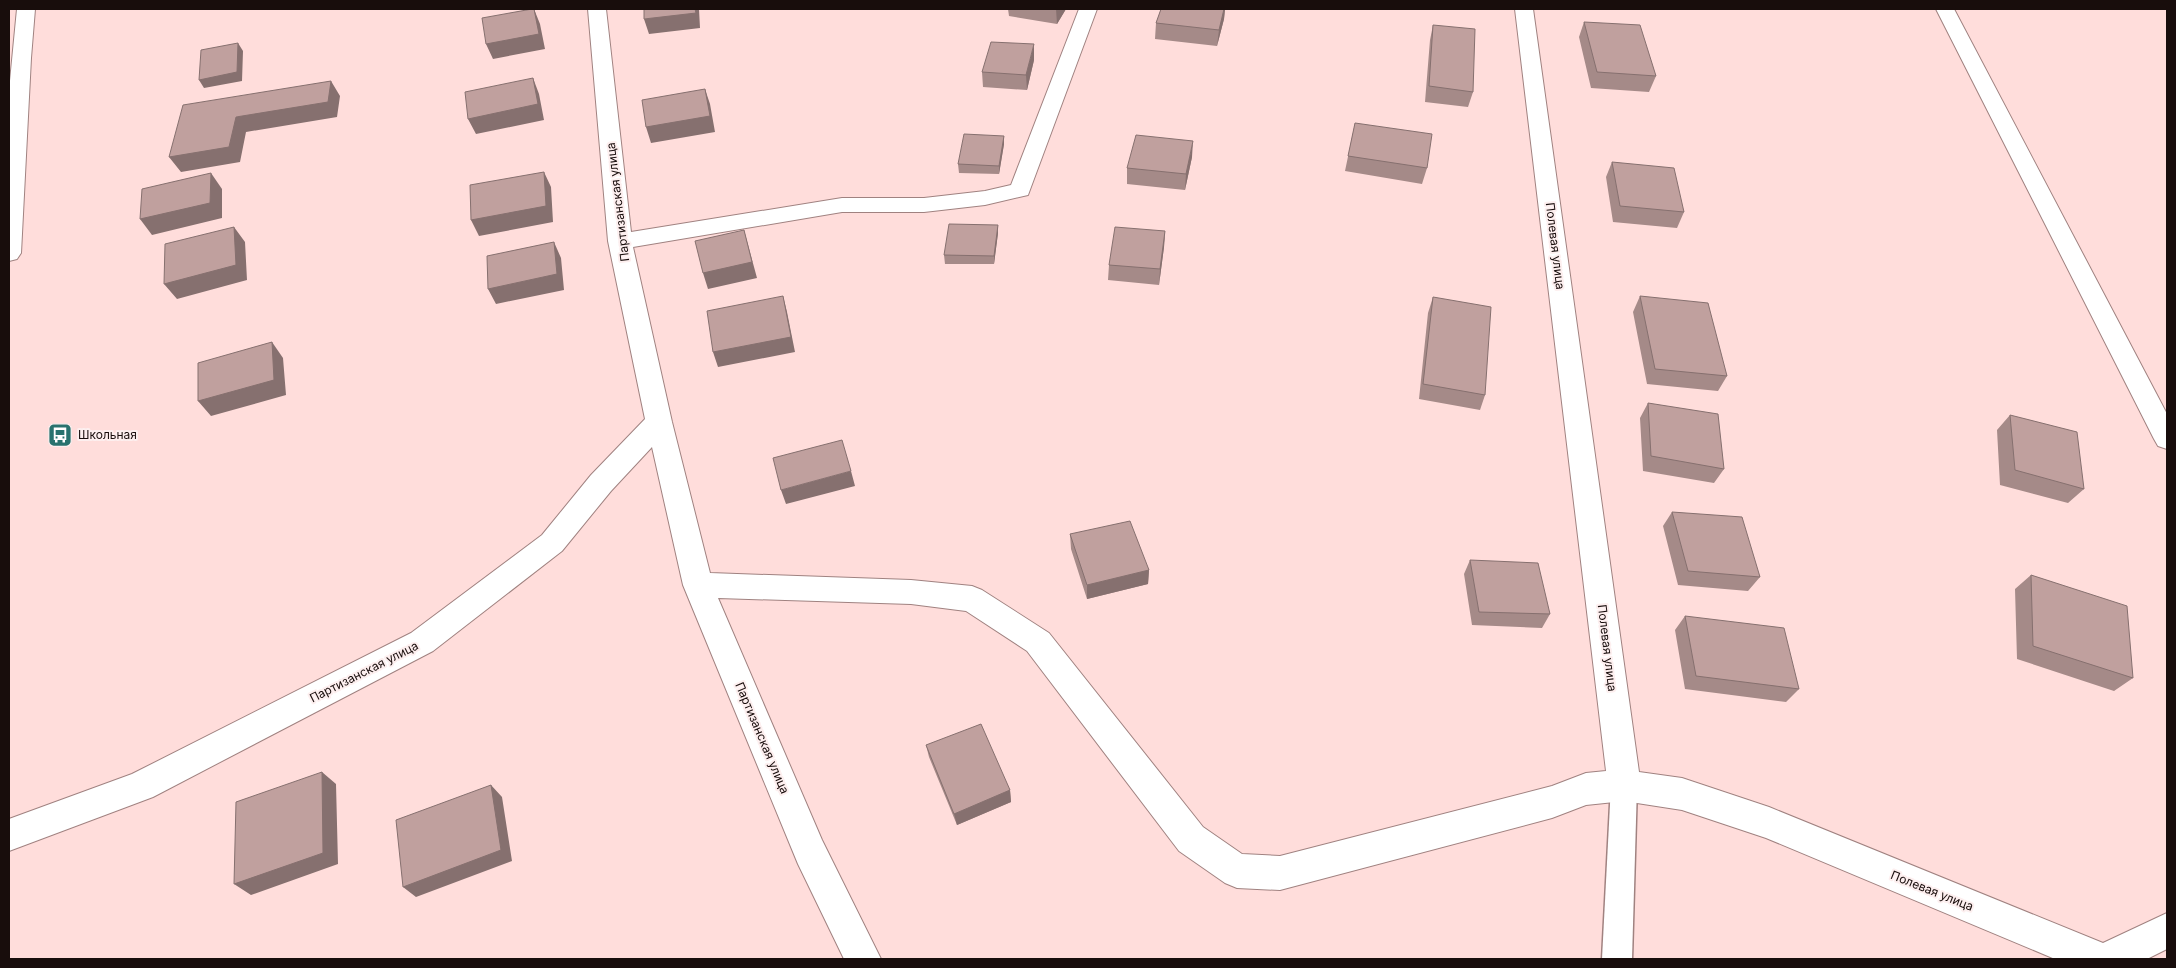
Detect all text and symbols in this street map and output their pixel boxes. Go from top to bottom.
street label: Партизанская улица [603,142,632,262]
street label: Полевая улица [1543,202,1568,290]
bus stop icon: Школьная [47,422,73,448]
place label: Школьная [78,427,137,442]
street label: Полевая улица [1595,604,1620,692]
street label: Партизанская улица [307,638,421,705]
street label: Партизанская улица [732,680,793,796]
street label: Полевая улица [1889,867,1976,914]

